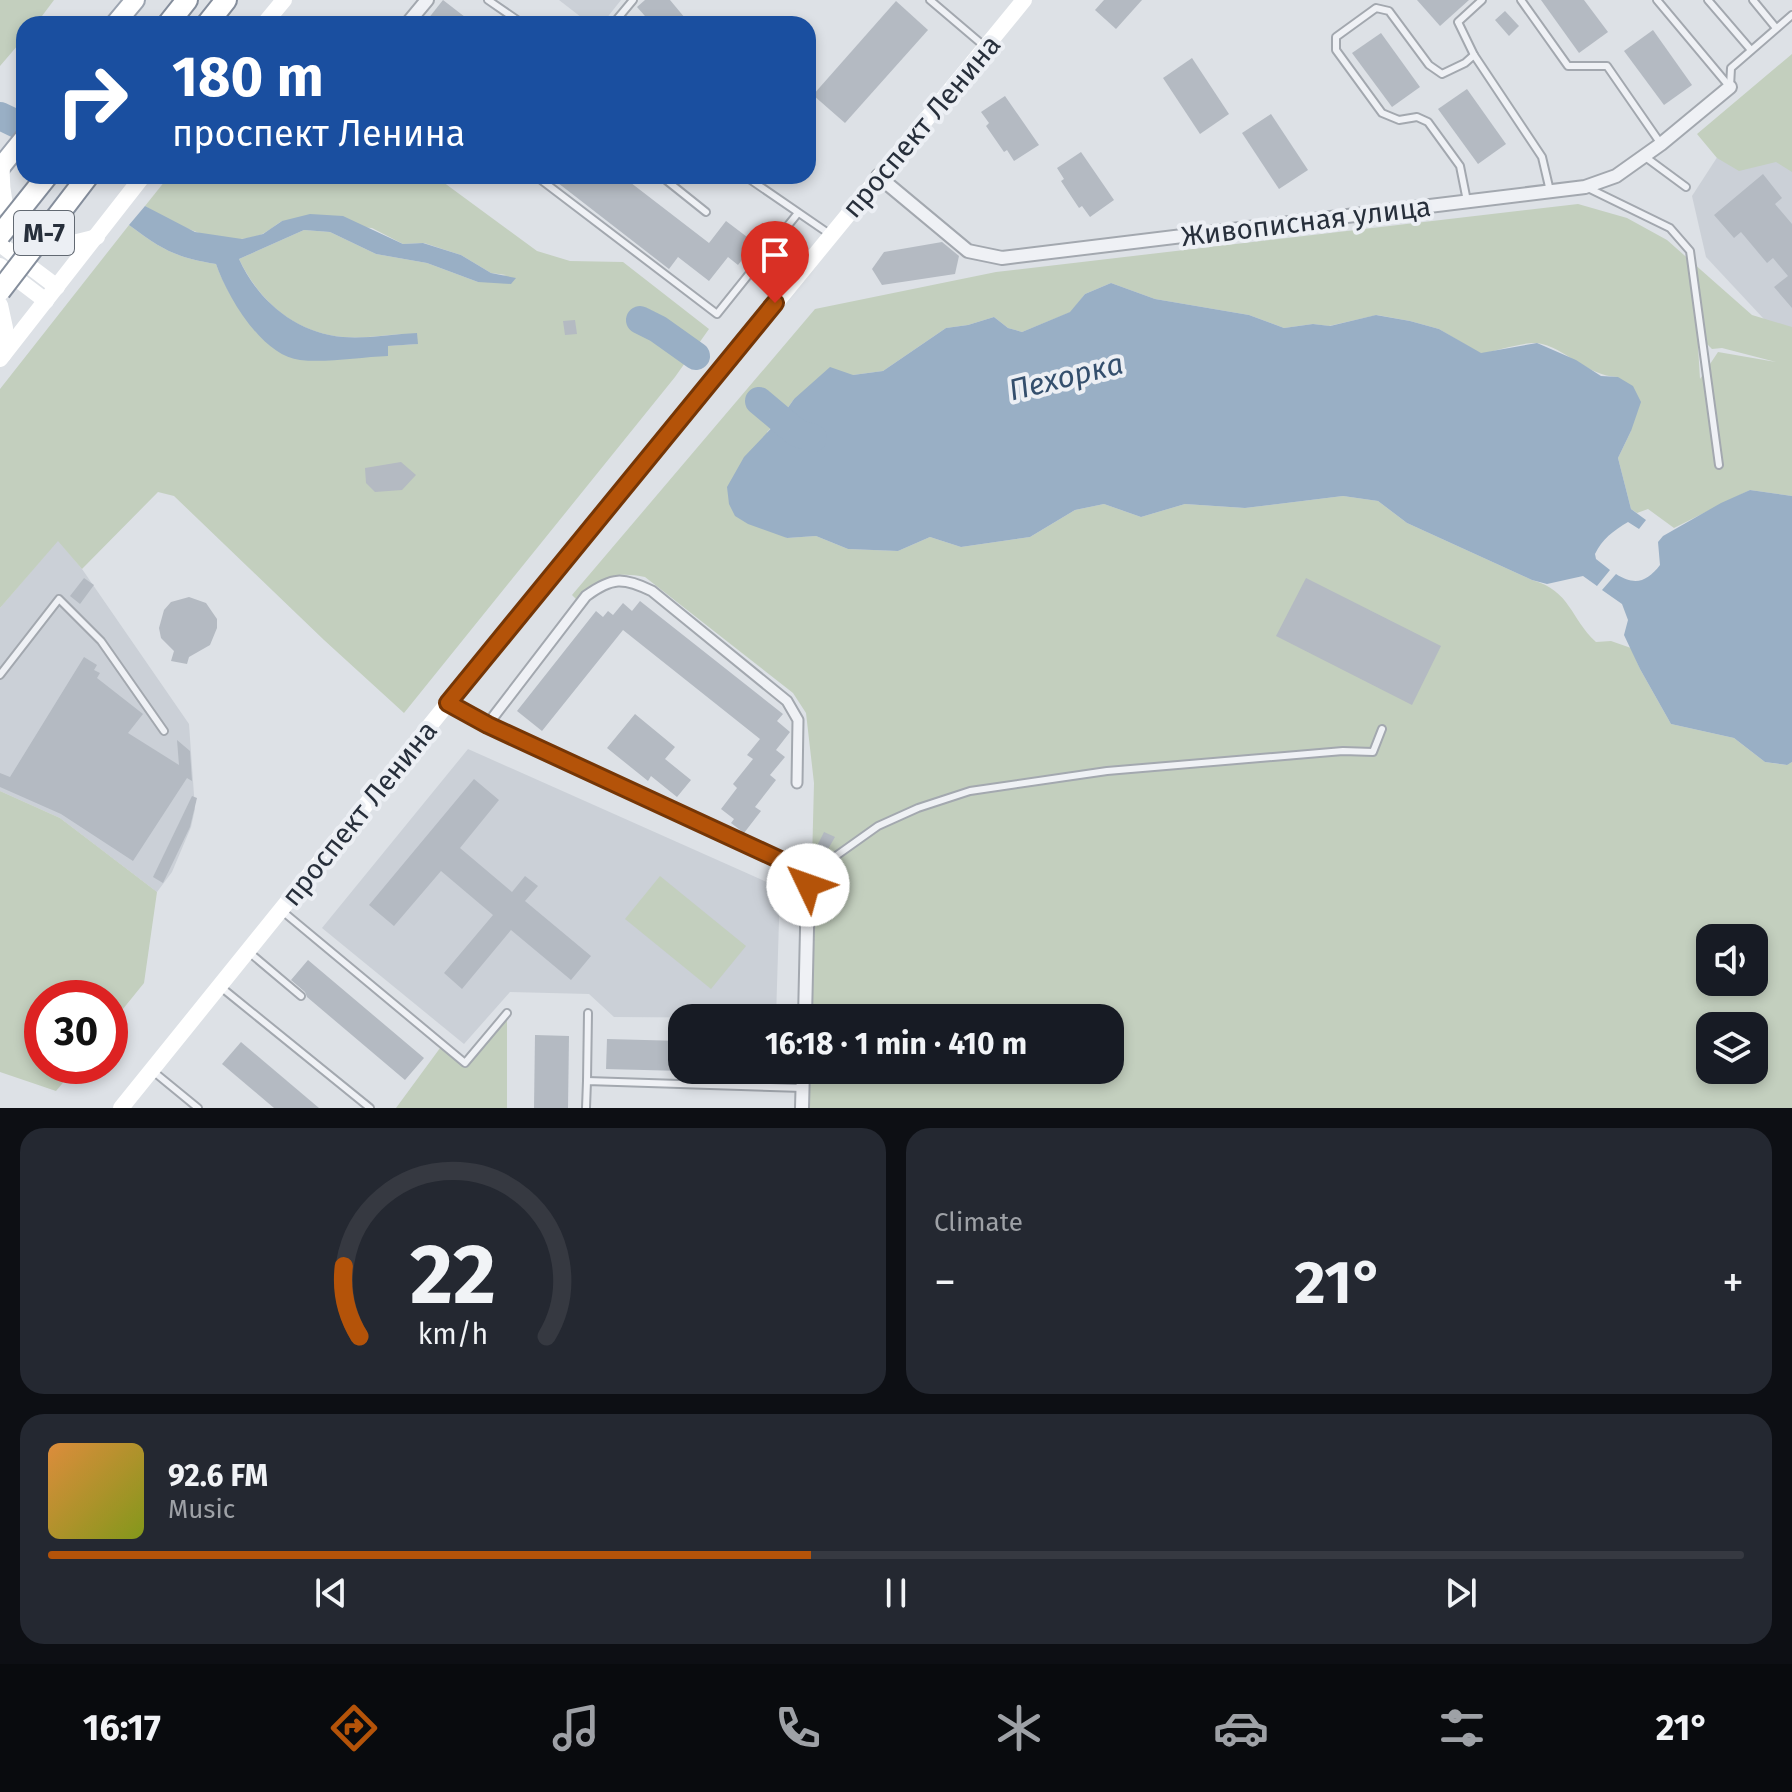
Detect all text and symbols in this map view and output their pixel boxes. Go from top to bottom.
street label: проспект Ленина [835,28,1007,224]
text: 180 m [172,44,324,111]
icon: right [40,48,144,152]
text: проспект Ленина [172,112,465,156]
street label: Живописная улица [1179,190,1433,253]
road number: М-7 [14,211,74,255]
pin [741,221,809,303]
icon: arrive [753,233,797,277]
water label: Пехорка [1005,345,1127,409]
street label: проспект Ленина [275,714,444,912]
position arrow [766,843,850,927]
map controls [1696,924,1768,1084]
button: sound [1696,924,1768,996]
speed limit sign: 30 [24,980,128,1084]
button: layers [1696,1012,1768,1084]
text: 16:18 · 1 min · 410 m [765,1026,1027,1062]
text: Climate [934,1207,1023,1238]
text: 22 [410,1225,496,1325]
text: 21° [1295,1247,1383,1319]
text: − [934,1256,956,1309]
text: + [1722,1256,1744,1309]
text: km/h [418,1317,488,1352]
text: 92.6 FM [168,1458,268,1494]
text: Music [168,1494,235,1525]
icon: previous [309,1571,353,1615]
icon: pause [874,1571,918,1615]
icon: next [1439,1571,1483,1615]
icon: directions [326,1700,382,1756]
icon: music [548,1700,604,1756]
icon: phone [770,1700,826,1756]
icon: climate [991,1700,1047,1756]
icon: car [1213,1700,1269,1756]
icon: filters [1434,1700,1490,1756]
text: 16:17 [83,1706,161,1750]
text: 21° [1656,1706,1709,1750]

